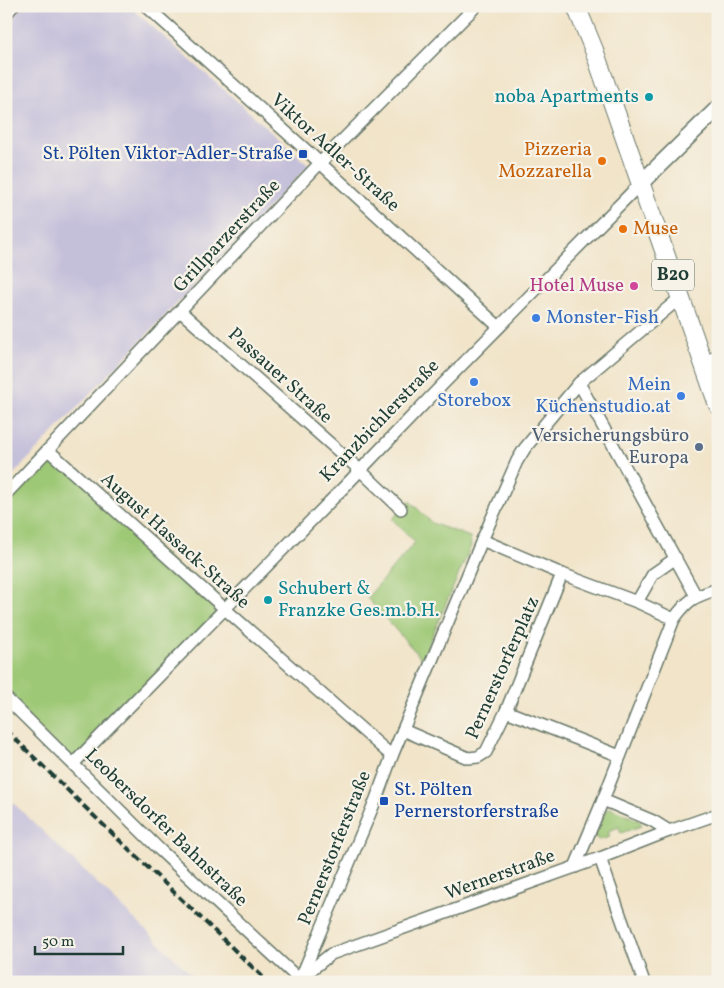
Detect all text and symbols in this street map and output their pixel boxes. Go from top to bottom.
place label: noba Apartments [495,84,639,110]
street label: Viktor Adler-Straße [265,88,405,218]
marker: noba Apartments [643,91,655,103]
place label: Pizzeria Mozzarella [498,137,592,185]
place label: St. Pölten Viktor-Adler-Straße [42,141,293,167]
marker: St. Pölten Viktor-Adler-Straße [297,148,309,160]
marker: Pizzeria Mozzarella [596,155,608,167]
street label: Grillparzerstraße [168,174,286,298]
place label: Muse [633,216,678,242]
marker: Muse [617,223,629,235]
road number: B20 [652,260,694,290]
place label: Hotel Muse [529,273,624,299]
marker: Hotel Muse [628,280,640,292]
place label: Monster-Fish [546,305,659,331]
marker: Monster-Fish [530,312,542,324]
street label: Passauer Straße [222,322,338,430]
street label: Kranzbichlerstraße [314,354,446,488]
place label: Mein Küchenstudio.at [536,372,671,420]
marker: Storebox [468,376,480,388]
place label: Storebox [437,388,511,414]
marker: Mein Küchenstudio.at [675,390,687,402]
place label: Versicherungsbüro Europa [532,423,689,471]
marker: Versicherungsbüro Europa [693,441,705,453]
street label: August Hassack-Straße [95,467,255,615]
place label: Schubert & Franzke Ges.m.b.H. [278,576,440,624]
street label: Pernerstorferplatz [460,592,546,744]
marker: Schubert & Franzke Ges.m.b.H. [262,594,274,606]
street label: Leobersdorfer Bahnstraße [79,743,253,913]
street label: Pernerstorferstraße [292,767,378,929]
place label: St. Pölten Pernerstorferstraße [394,777,559,825]
marker: St. Pölten Pernerstorferstraße [378,795,390,807]
street label: Wernerstraße [441,843,559,907]
scale bar [35,923,122,955]
text: 50 m [42,932,74,953]

